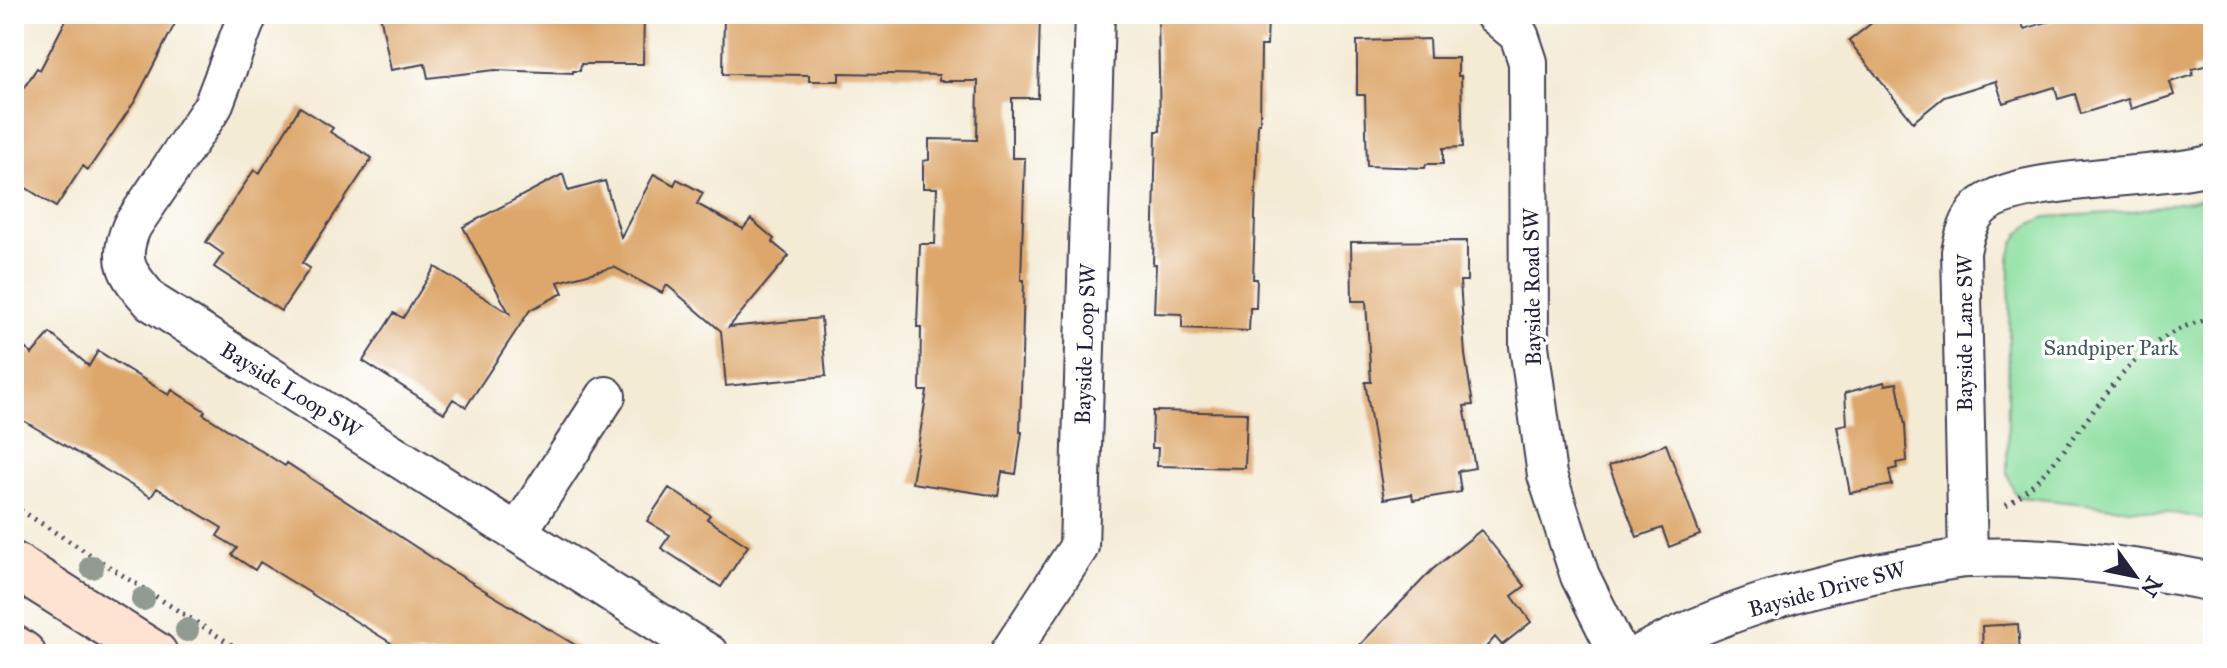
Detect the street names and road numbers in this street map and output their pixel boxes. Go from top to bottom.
street label: Bayside Road SW [1517,207,1547,366]
street label: Bayside Lane SW [1951,253,1978,412]
street label: Bayside Loop SW [1069,262,1101,425]
street label: Bayside Loop SW [216,336,367,445]
street label: Bayside Drive SW [1745,555,1910,623]

